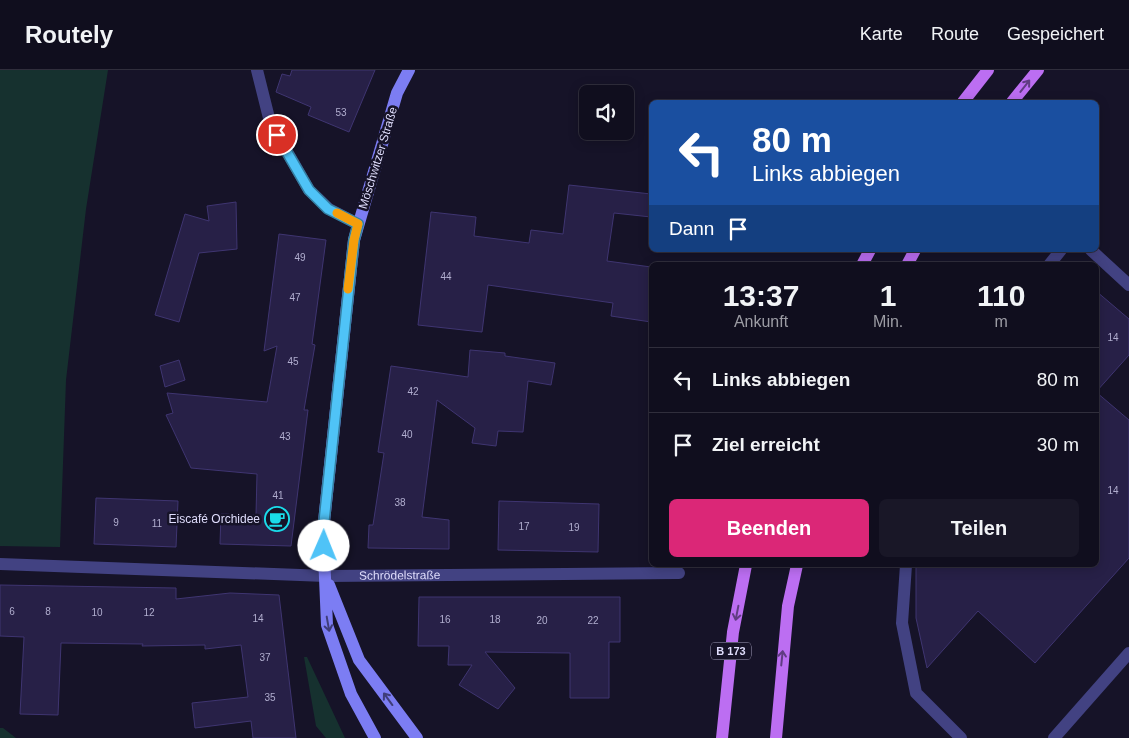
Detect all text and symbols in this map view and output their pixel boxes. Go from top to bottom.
text: Routely [25,21,113,48]
text: Karte [860,24,903,44]
text: Route [931,24,979,44]
text: Gespeichert [1007,24,1104,44]
one-way arrow [1020,80,1031,93]
map controls [579,85,634,140]
button: sound [579,85,634,140]
street label: Möschwitzer Straße [356,105,400,211]
house number: 53 [335,107,347,118]
pin [256,114,298,156]
icon: left [669,120,734,185]
text: 80 m [752,120,832,159]
icon: arrive [263,121,291,149]
text: Links abbiegen [752,161,900,186]
icon: arrive [724,215,752,243]
text: Dann [669,218,714,239]
house number: 49 [294,252,306,263]
house number: 44 [440,271,452,282]
text: 13:37 [723,279,799,312]
text: 1 [880,279,897,312]
text: 110 [977,279,1025,312]
house number: 47 [289,292,301,303]
text: Ankunft [734,313,788,330]
text: Min. [873,313,903,330]
text: m [994,313,1008,330]
house number: 14 [1107,332,1119,343]
house number: 45 [287,356,299,367]
icon: left [669,366,697,394]
text: Links abbiegen [712,369,850,390]
text: 80 m [1037,369,1079,390]
house number: 42 [407,386,419,397]
house number: 40 [401,429,413,440]
house number: 43 [279,431,291,442]
icon: arrive [669,431,697,459]
text: Ziel erreicht [712,434,820,455]
text: 30 m [1037,434,1079,455]
house number: 14 [1107,485,1119,496]
house number: 41 [272,490,284,501]
house number: 38 [394,497,406,508]
button: Beenden [669,499,869,557]
button: Teilen [879,499,1079,557]
cafe icon: Eiscafé Orchidee [264,506,290,532]
place label: Eiscafé Orchidee [169,512,260,526]
house number: 9 [113,517,119,528]
house number: 11 [152,518,163,529]
position arrow [297,519,349,571]
house number: 17 [518,521,530,532]
house number: 19 [568,522,580,533]
street label: Schrödelstraße [359,568,441,583]
one-way arrow [732,604,741,620]
house number: 6 [9,606,15,617]
house number: 8 [45,606,51,617]
house number: 10 [91,607,103,618]
house number: 12 [143,607,155,618]
house number: 14 [252,613,264,624]
house number: 16 [439,614,451,625]
house number: 18 [489,614,501,625]
house number: 20 [536,615,548,626]
house number: 22 [587,615,599,626]
one-way arrow [323,616,333,632]
road number: B 173 [711,642,751,660]
one-way arrow [778,650,787,666]
house number: 37 [259,652,271,663]
house number: 35 [264,692,276,703]
one-way arrow [382,693,393,706]

